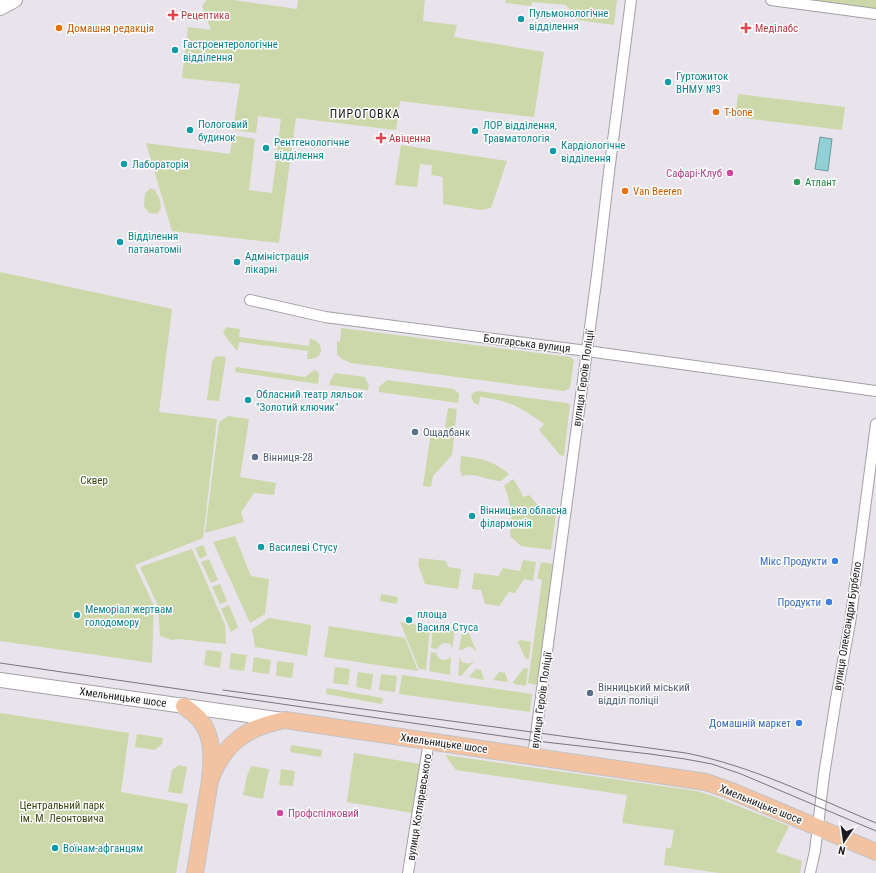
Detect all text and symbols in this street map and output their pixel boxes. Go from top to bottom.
place label: Пульмонологічне відділення [529,7,609,33]
place label: Рецептика [181,9,230,22]
marker: Рецептика [168,10,178,20]
marker: Пульмонологічне відділення [516,14,526,24]
place label: Домашня редакція [67,22,154,35]
marker: Меділабс [740,22,752,34]
place label: Меділабс [755,22,798,35]
marker: Домашня редакція [54,23,64,33]
place label: Гастроентерологічне відділення [183,38,278,64]
marker: Гастроентерологічне відділення [170,45,180,55]
place label: Гуртожиток ВНМУ №3 [676,70,729,96]
marker: Гуртожиток ВНМУ №3 [663,77,673,87]
place label: T-bone [724,106,753,119]
district label: ПИРОГОВКА [330,107,400,121]
marker: T-bone [711,107,721,117]
place label: Пологовий будинок [198,118,248,144]
place label: ЛОР відділення, Травматологія [483,119,557,145]
marker: Пологовий будинок [185,125,195,135]
marker: ЛОР відділення, Травматологія [470,126,480,136]
place label: Авіценна [389,132,431,145]
marker: Авіценна [376,133,386,143]
place label: Рентгенологічне відділення [274,136,349,162]
place label: Кардіологічне відділення [561,139,625,165]
marker: Рентгенологічне відділення [261,143,271,153]
marker: Кардіологічне відділення [548,146,558,156]
place label: Лабораторія [132,158,189,171]
marker: Лабораторія [119,159,129,169]
place label: Сафарі-Клуб [666,167,722,180]
marker: Сафарі-Клуб [725,168,735,178]
place label: Атлант [805,176,837,189]
marker: Атлант [792,177,802,187]
place label: Van Beeren [633,185,682,198]
marker: Van Beeren [620,186,630,196]
place label: Відділення патанатоміі [128,230,182,256]
marker: Відділення патанатоміі [115,237,125,247]
place label: Адміністрація лікарні [245,250,309,276]
marker: Адміністрація лікарні [232,257,242,267]
street label: вулиця Героїв Поліції [570,328,597,427]
street label: Болгарська вулиця [483,332,571,355]
place label: Обласний театр ляльок "Золотий ключик" [256,388,364,414]
marker: Обласний театр ляльок "Золотий ключик" [243,395,253,405]
place label: Ощадбанк [423,426,471,439]
marker: Ощадбанк [410,427,420,437]
place label: Вінниця-28 [263,451,313,464]
marker: Вінниця-28 [250,452,260,462]
park label: Сквер [80,474,108,487]
place label: Вінницька обласна філармонія [480,504,567,530]
marker: Вінницька обласна філармонія [467,511,477,521]
place label: Василеві Стусу [269,541,338,554]
marker: Василеві Стусу [256,542,266,552]
place label: Мікс Продукти [760,555,827,568]
marker: Мікс Продукти [830,556,840,566]
street label: вулиця Олександри Бурбело [831,560,864,691]
place label: Продукти [778,596,821,609]
marker: Продукти [824,597,834,607]
place label: Меморіал жертвам голодомору [85,603,172,629]
place label: площа Василя Стуса [417,608,478,634]
marker: Меморіал жертвам голодомору [72,610,82,620]
marker: площа Василя Стуса [404,615,414,625]
street label: вулиця Героїв Поліції [528,650,555,749]
place label: Вінницький міський відділ поліціі [598,681,690,707]
street label: Хмельницьке шосе [79,685,167,710]
marker: Вінницький міський відділ поліціі [585,688,595,698]
place label: Домашній маркет [709,717,791,730]
marker: Домашній маркет [794,718,804,728]
street label: Хмельницьке шосе [400,731,488,756]
street label: вулиця Котляревського [405,752,434,861]
street label: Хмельницьке шосе [718,782,804,827]
park label: Центральний парк ім. М. Леонтовича [20,799,105,825]
place label: Профспілковий [288,807,359,820]
marker: Профспілковий [275,808,285,818]
north arrow [824,821,864,861]
place label: Воїнам-афганцям [63,842,143,855]
marker: Воїнам-афганцям [50,843,60,853]
text: N [837,843,847,857]

